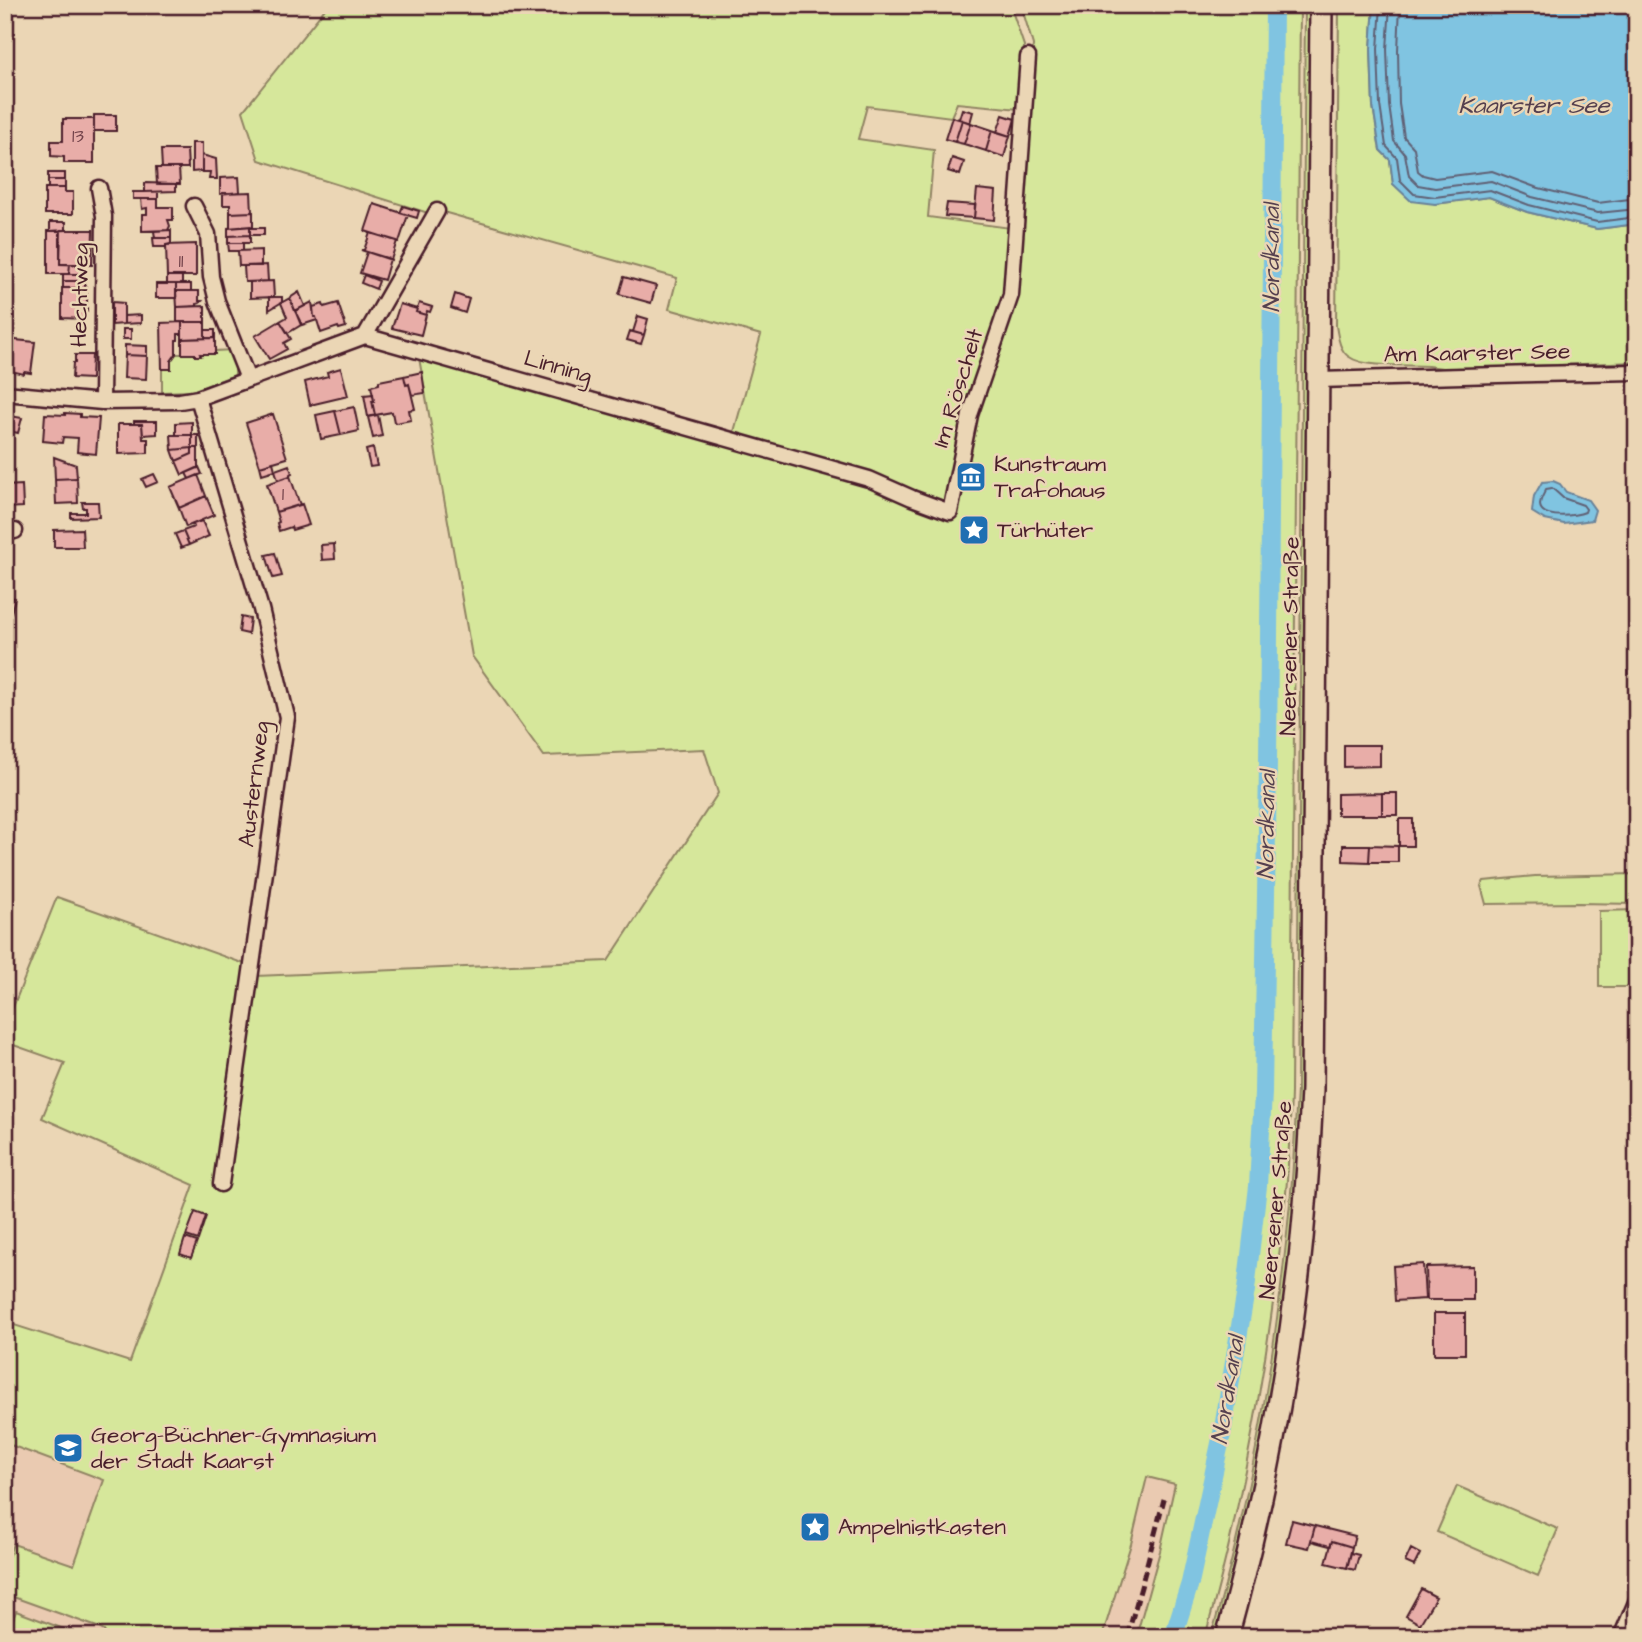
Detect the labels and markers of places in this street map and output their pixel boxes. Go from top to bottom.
place label: Kunstraum Trafohaus [994,448,1106,506]
museum icon: Kunstraum Trafohaus [954,460,988,494]
place icon: Türhüter [957,513,991,547]
place label: Türhüter [997,514,1094,546]
place label: Georg-Büchner-Gymnasium der Stadt Kaarst [91,1419,376,1477]
school or university icon: Georg-Büchner-Gymnasium der Stadt Kaarst [51,1431,85,1465]
place icon: Ampelnistkasten [798,1510,832,1544]
place label: Ampelnistkasten [838,1511,1006,1543]

